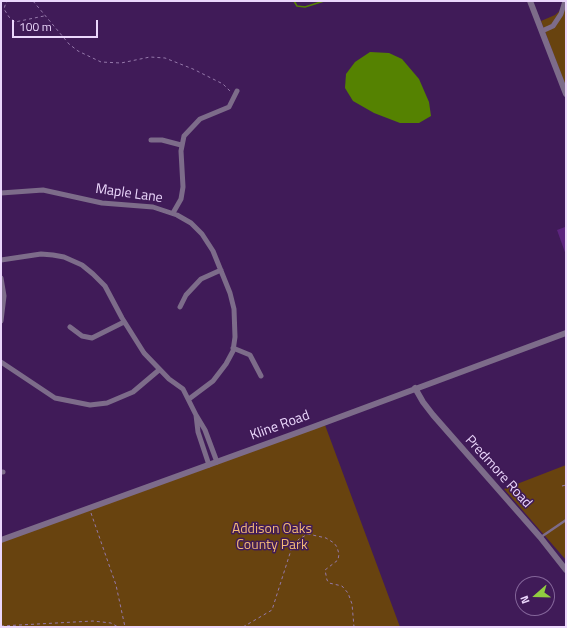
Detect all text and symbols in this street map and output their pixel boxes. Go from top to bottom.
scale bar [14,12,100,38]
text: 100 m [19,17,52,36]
street label: Maple Lane [94,181,164,207]
street label: Kline Road [248,407,312,445]
street label: Predmore Road [461,432,535,512]
park label: Addison Oaks County Park [232,522,312,554]
north arrow [515,576,555,616]
text: N [516,593,533,606]

